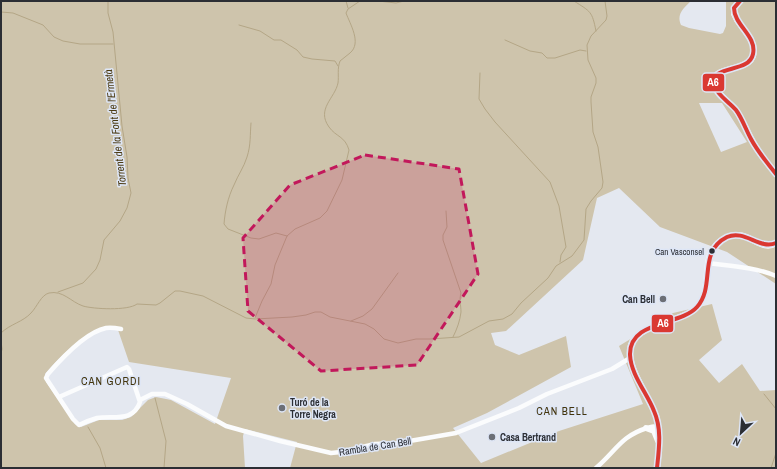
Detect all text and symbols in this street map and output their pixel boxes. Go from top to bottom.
water label: Torrent de la Font de l'Ermetà [101,69,129,187]
line badge: A6 [702,73,725,92]
text: A6 [707,75,719,89]
place label: Can Vasconsel [655,246,704,258]
marker: Can Vasconsel [707,246,717,256]
place label: Can Bell [622,293,655,306]
marker: Can Bell [658,294,668,304]
line badge: A6 [651,314,674,333]
text: A6 [657,316,669,330]
district label: CAN GORDI [81,374,141,388]
place label: Turó de la Torre Negra [290,396,336,421]
marker: Turó de la Torre Negra [277,403,287,413]
district label: CAN BELL [536,404,588,418]
north arrow [721,413,761,453]
place label: Casa Bertrand [500,431,556,444]
marker: Casa Bertrand [487,432,497,442]
street label: Rambla de Can Bell [338,434,412,459]
text: N [731,434,743,450]

